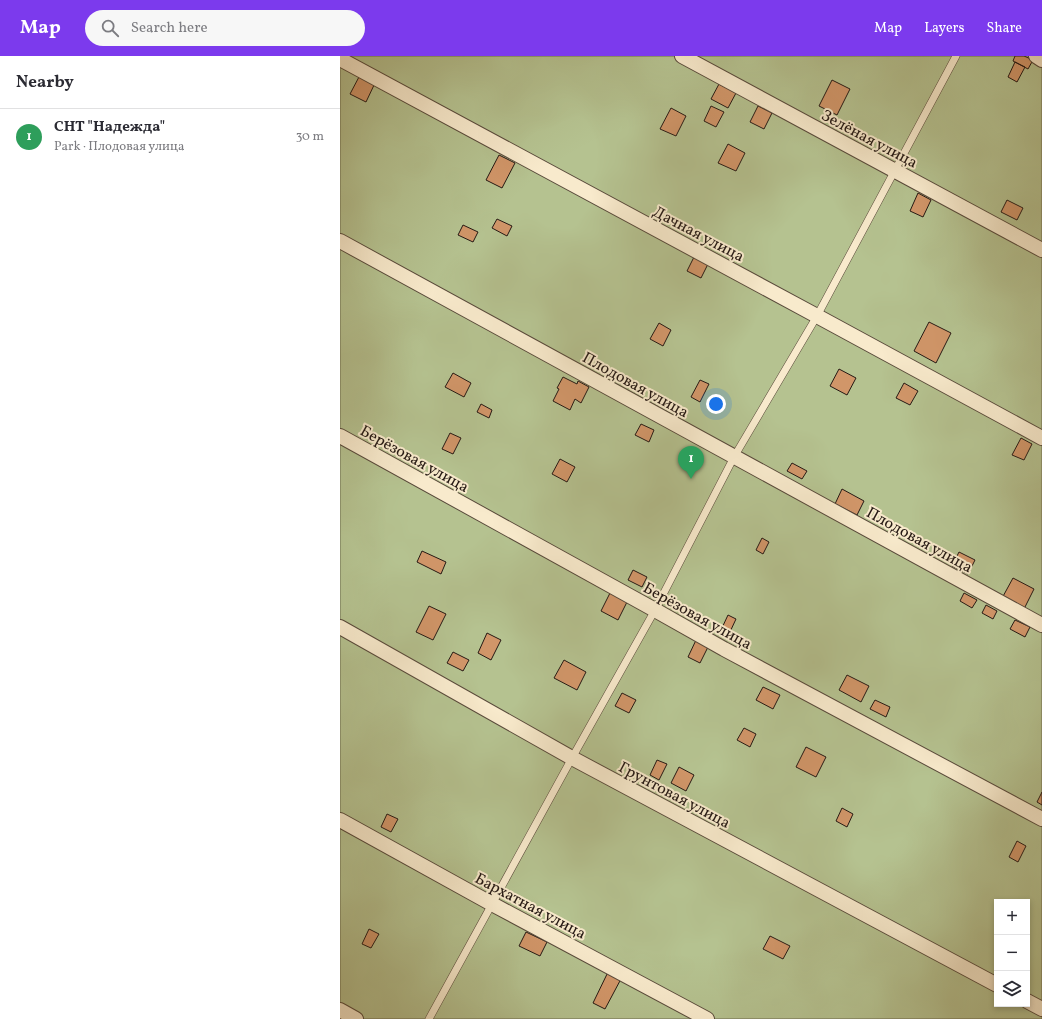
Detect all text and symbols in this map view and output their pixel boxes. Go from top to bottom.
search box [85,10,365,46]
text: Map [20,15,61,41]
icon: search [99,17,121,39]
text: Search here [131,18,208,39]
text: Map [874,19,902,38]
text: Layers [924,19,964,38]
text: Share [986,19,1022,38]
text: Nearby [16,71,74,94]
street label: Зелёная улица [817,105,921,174]
text: СНТ "Надежда" [54,117,165,138]
text: 1 [26,128,32,146]
text: 30 m [296,128,324,146]
text: Park · Плодовая улица [54,138,184,156]
street label: Дачная улица [648,201,748,268]
street label: Плодовая улица [578,347,692,424]
your location [706,394,726,414]
street label: Берёзовая улица [356,421,472,499]
pin: 1 [678,446,704,479]
street label: Плодовая улица [862,502,976,579]
street label: Берёзовая улица [639,578,755,656]
street label: Грунтовая улица [614,757,734,835]
street label: Бархатная улица [471,868,590,945]
map controls [994,899,1030,1007]
button: + [994,899,1030,935]
button: − [994,935,1030,971]
button: layers [994,971,1030,1007]

